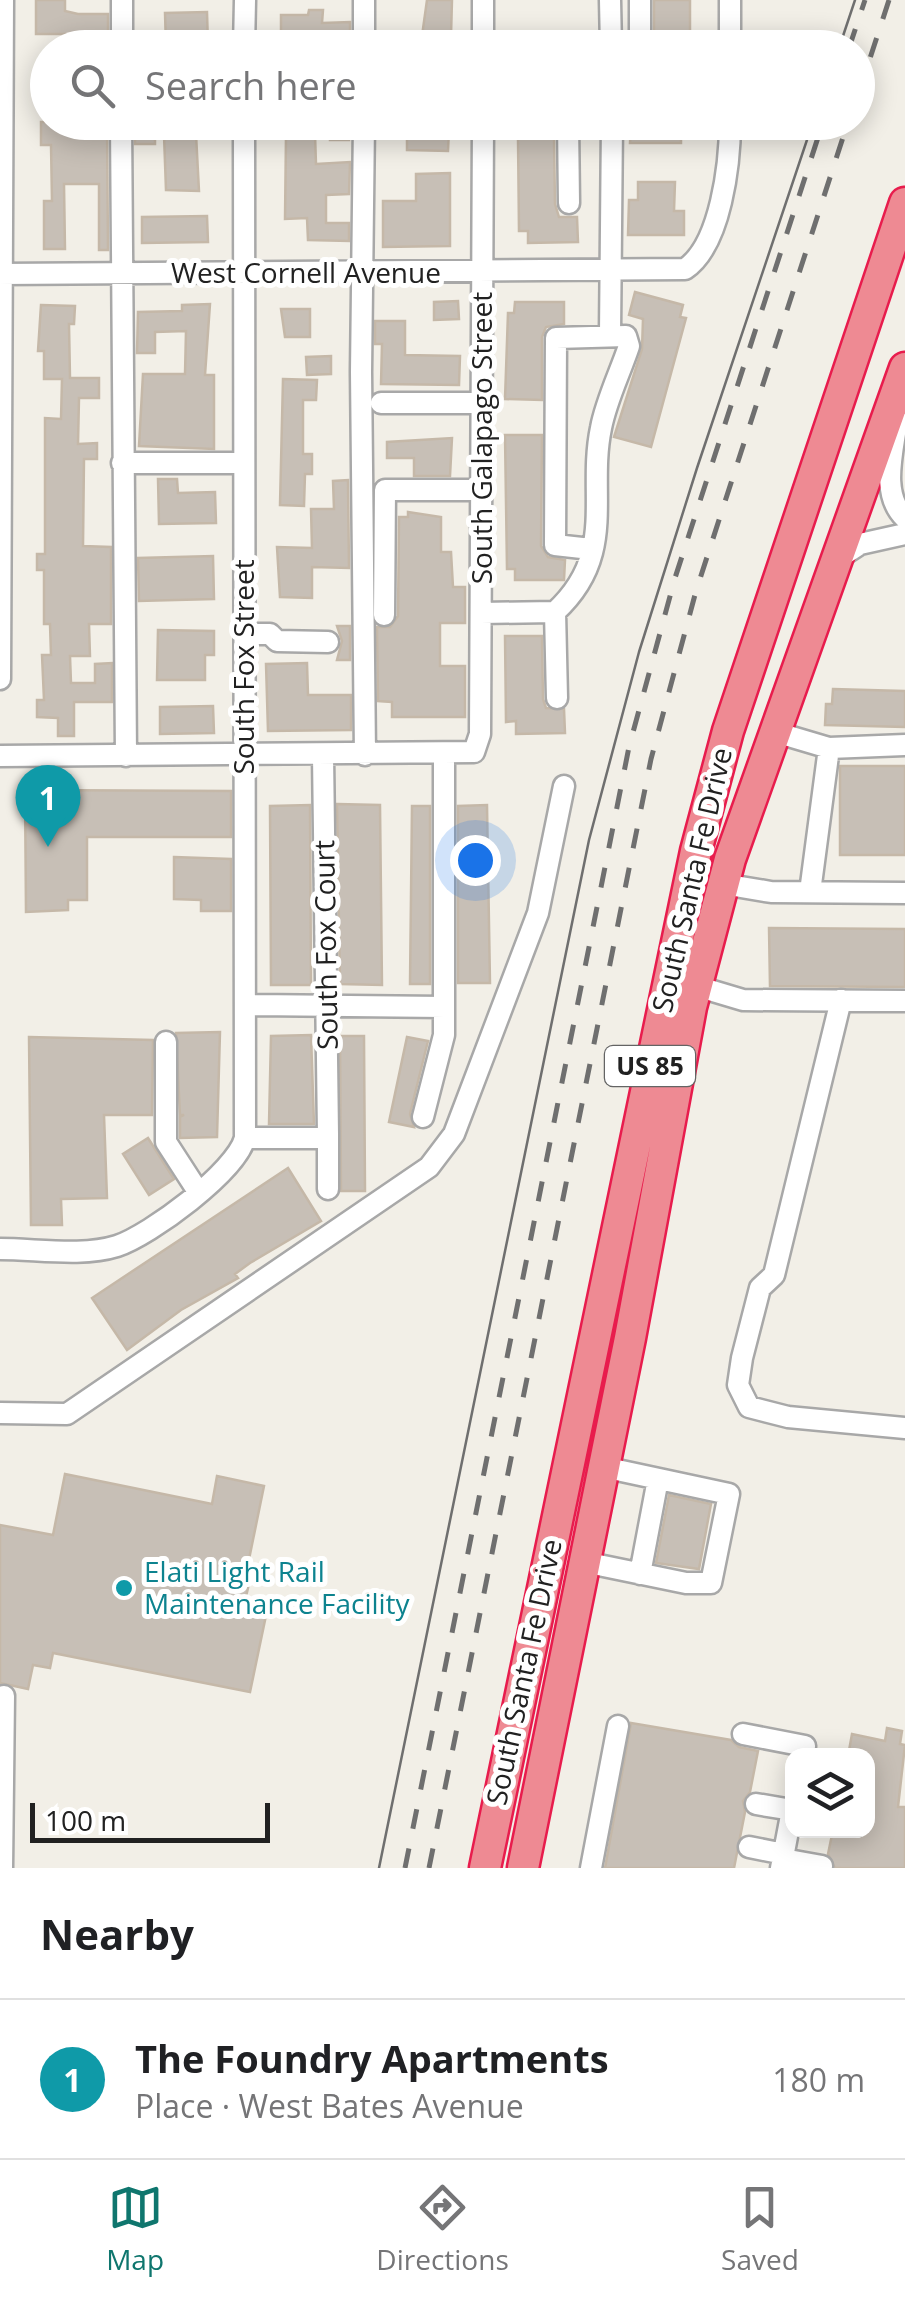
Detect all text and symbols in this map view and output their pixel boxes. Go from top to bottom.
search box [30,30,875,140]
icon: search [65,58,120,113]
text: Search here [145,59,357,111]
street label: West Cornell Avenue [171,253,441,291]
street label: South Galapago Street [462,292,500,584]
street label: South Fox Street [224,559,262,775]
street label: South Santa Fe Drive [642,744,740,1016]
pin: 1 [15,764,80,847]
your location [450,835,501,886]
street label: South Fox Court [304,840,346,1050]
road number: US 85 [605,1046,695,1086]
street label: South Santa Fe Drive [476,1535,570,1808]
place label: Elati Light Rail Maintenance Facility [144,1552,411,1622]
marker: Elati Light Rail Maintenance Facility [113,1577,135,1599]
map controls [785,1748,875,1838]
button: layers [785,1748,875,1838]
scale bar [30,1798,270,1842]
text: 100 m [45,1801,126,1839]
text: Nearby [40,1905,194,1962]
text: The Foundry Apartments [135,2032,609,2084]
text: 1 [63,2058,82,2101]
text: 180 m [772,2058,865,2101]
text: Place · West Bates Avenue [135,2084,524,2127]
tab: Map [106,2180,164,2278]
tab: Directions [376,2180,509,2278]
tab: Saved [721,2180,799,2278]

